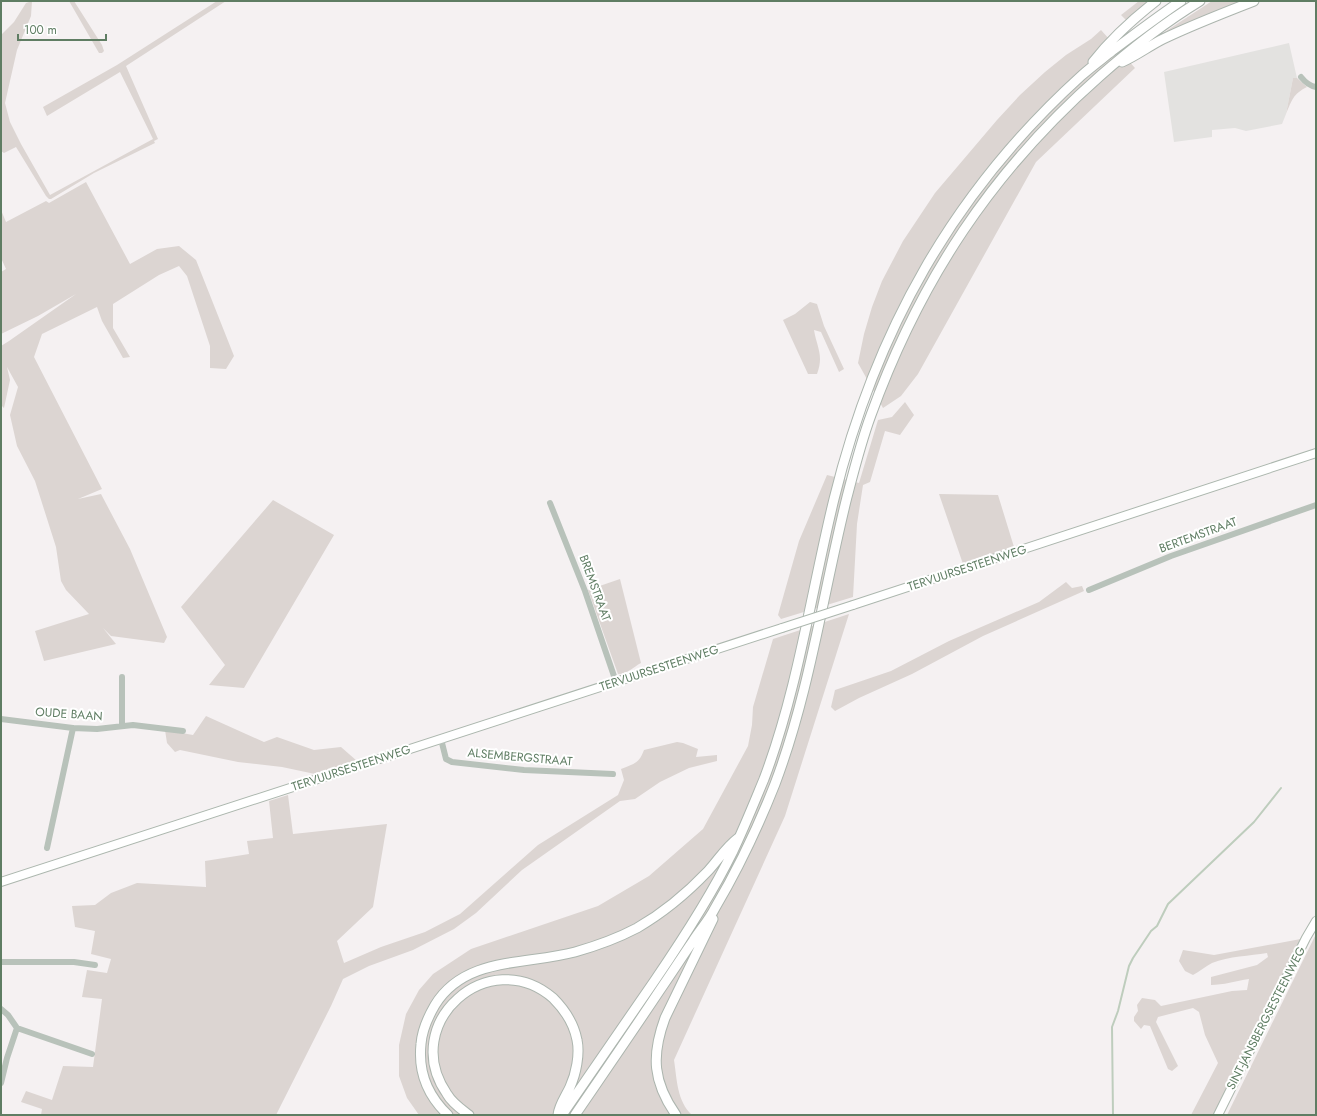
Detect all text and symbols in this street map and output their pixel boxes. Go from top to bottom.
scale bar [18,16,106,42]
text: 100 m [24,21,57,39]
street label: BERTEMSTRAAT [1157,512,1240,557]
street label: TERVUURSESTEENWEG [905,540,1029,596]
street label: BREMSTRAAT [575,552,615,624]
street label: TERVUURSESTEENWEG [597,640,721,696]
street label: OUDE BAAN [35,703,103,725]
street label: TERVUURSESTEENWEG [289,740,413,796]
street label: ALSEMBERGSTRAAT [467,743,574,771]
street label: SINT-JANSBERGSESTEENWEG [1222,943,1310,1093]

